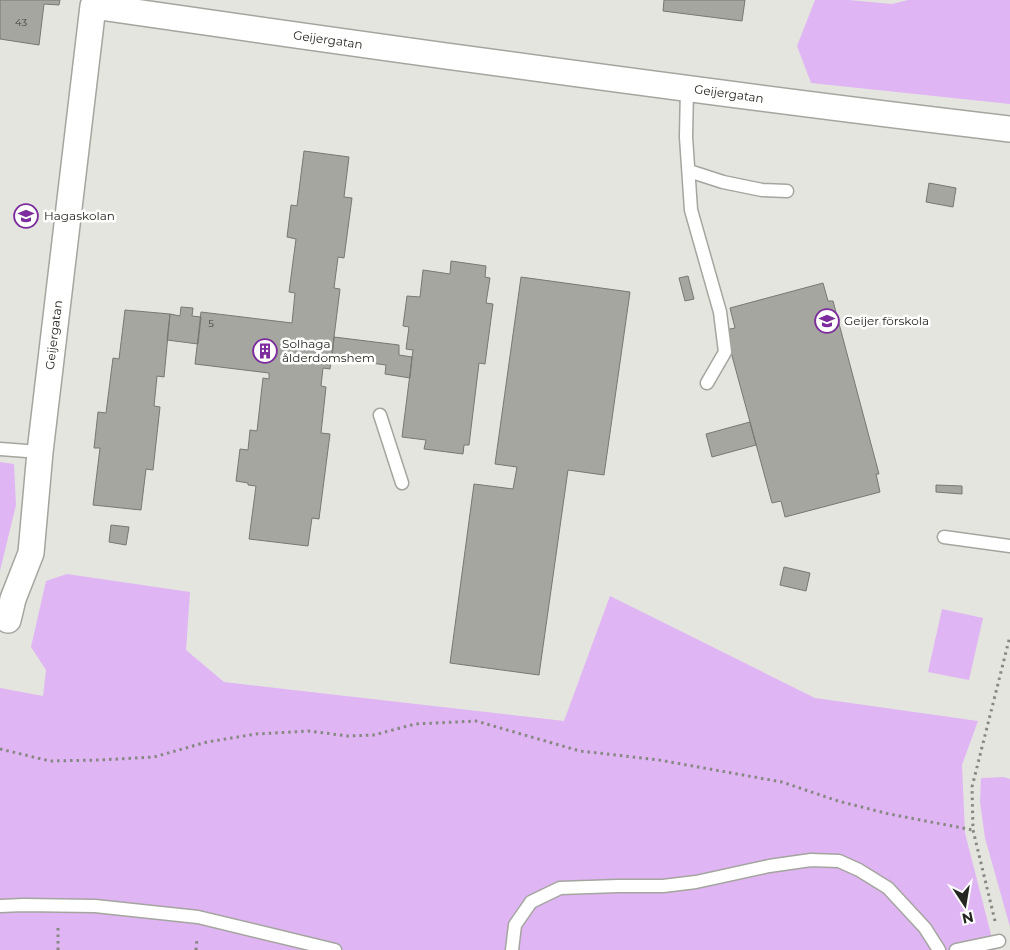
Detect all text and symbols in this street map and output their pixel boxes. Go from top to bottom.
house number: 43 [15,16,27,29]
street label: Geijergatan [292,27,364,52]
street label: Geijergatan [693,81,765,106]
school or university icon: Hagaskolan [13,203,39,229]
place label: Hagaskolan [44,208,115,223]
street label: Geijergatan [42,299,65,371]
school or university icon: Geijer förskola [814,308,840,334]
place label: Geijer förskola [844,313,929,328]
house number: 5 [208,317,214,330]
place label: Solhaga ålderdomshem [282,336,375,365]
building icon: Solhaga ålderdomshem [252,338,278,364]
north arrow [940,880,990,930]
text: N [960,908,975,928]

